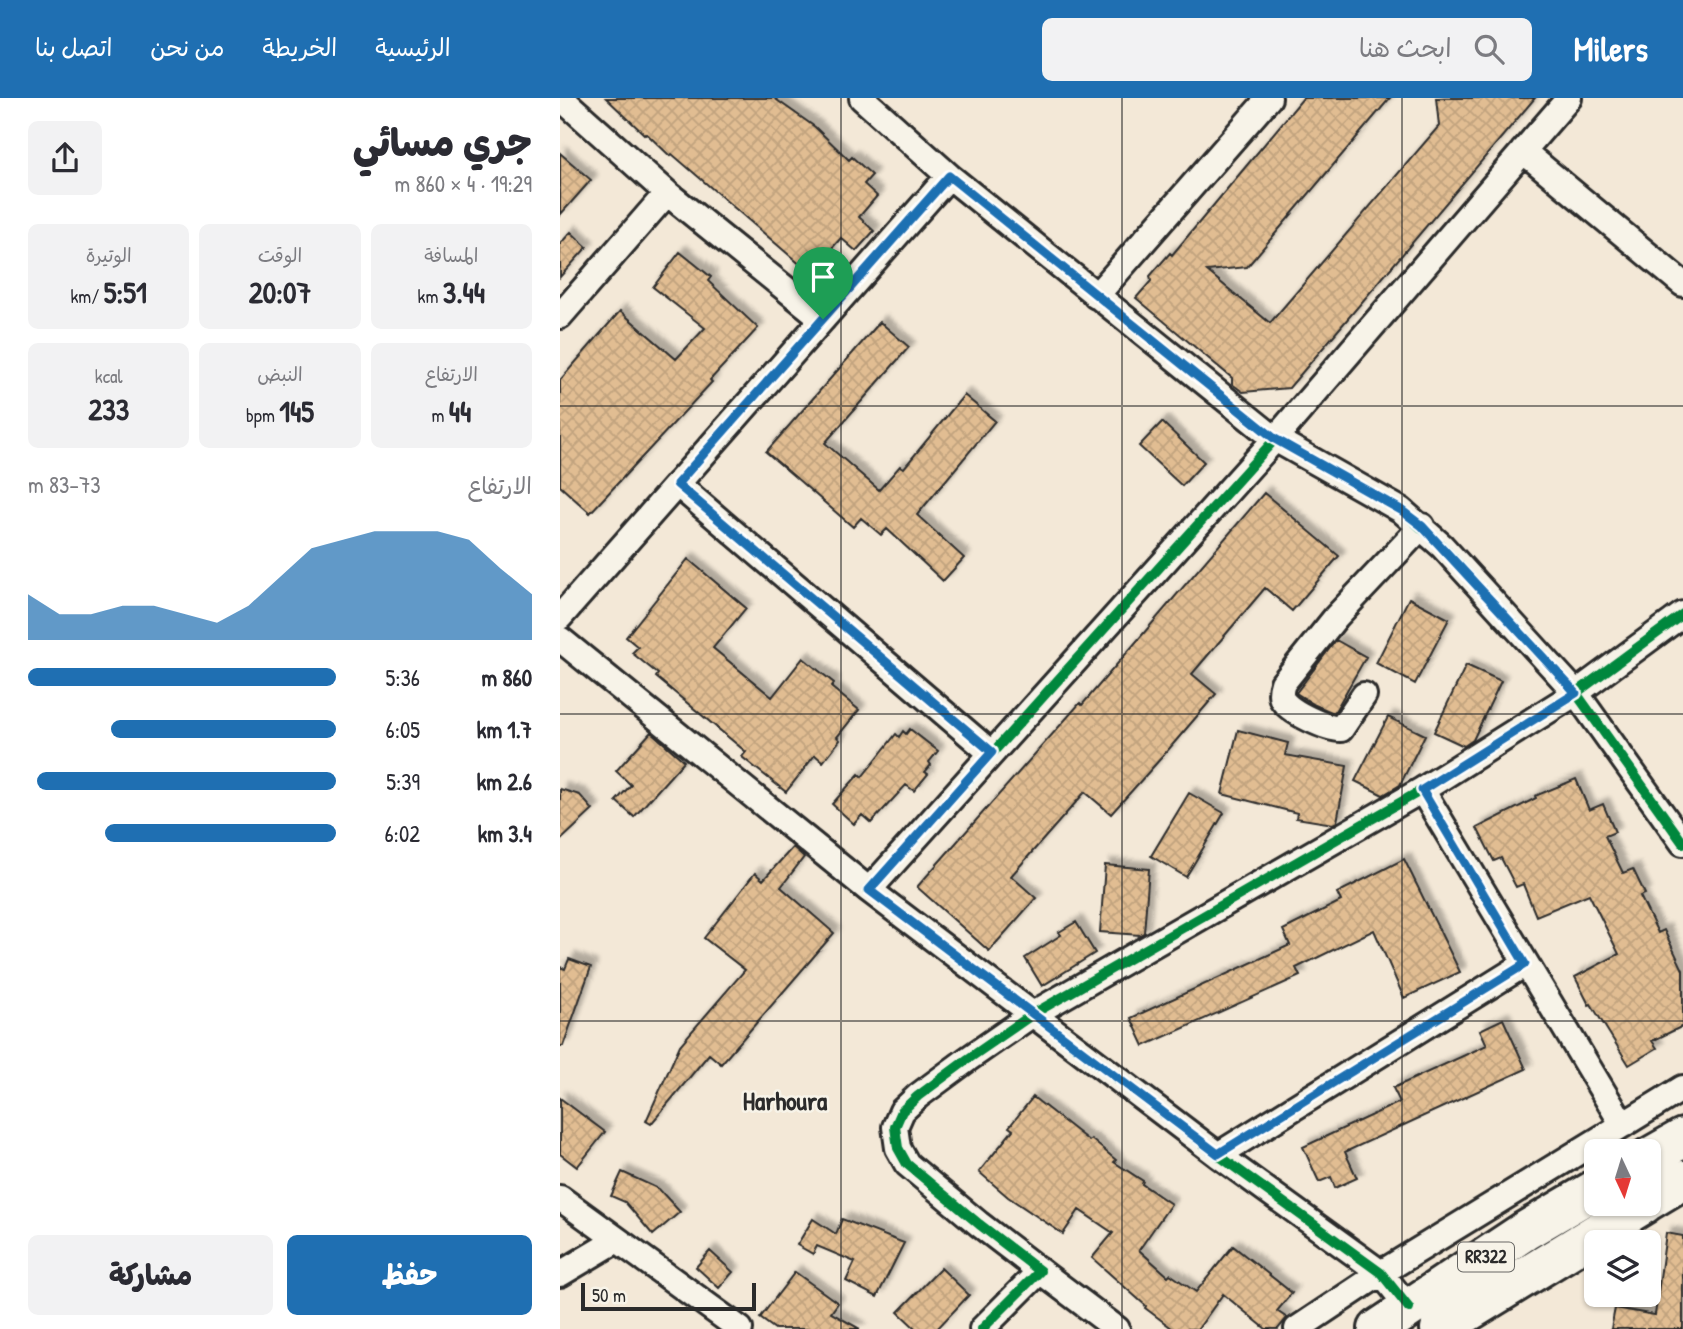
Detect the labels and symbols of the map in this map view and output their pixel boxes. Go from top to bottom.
pin [793,247,853,319]
district label: Harhoura [743,1083,828,1118]
north arrow [1584,1139,1661,1216]
road number: RR322 [1458,1242,1514,1272]
scale bar [581,1280,756,1312]

